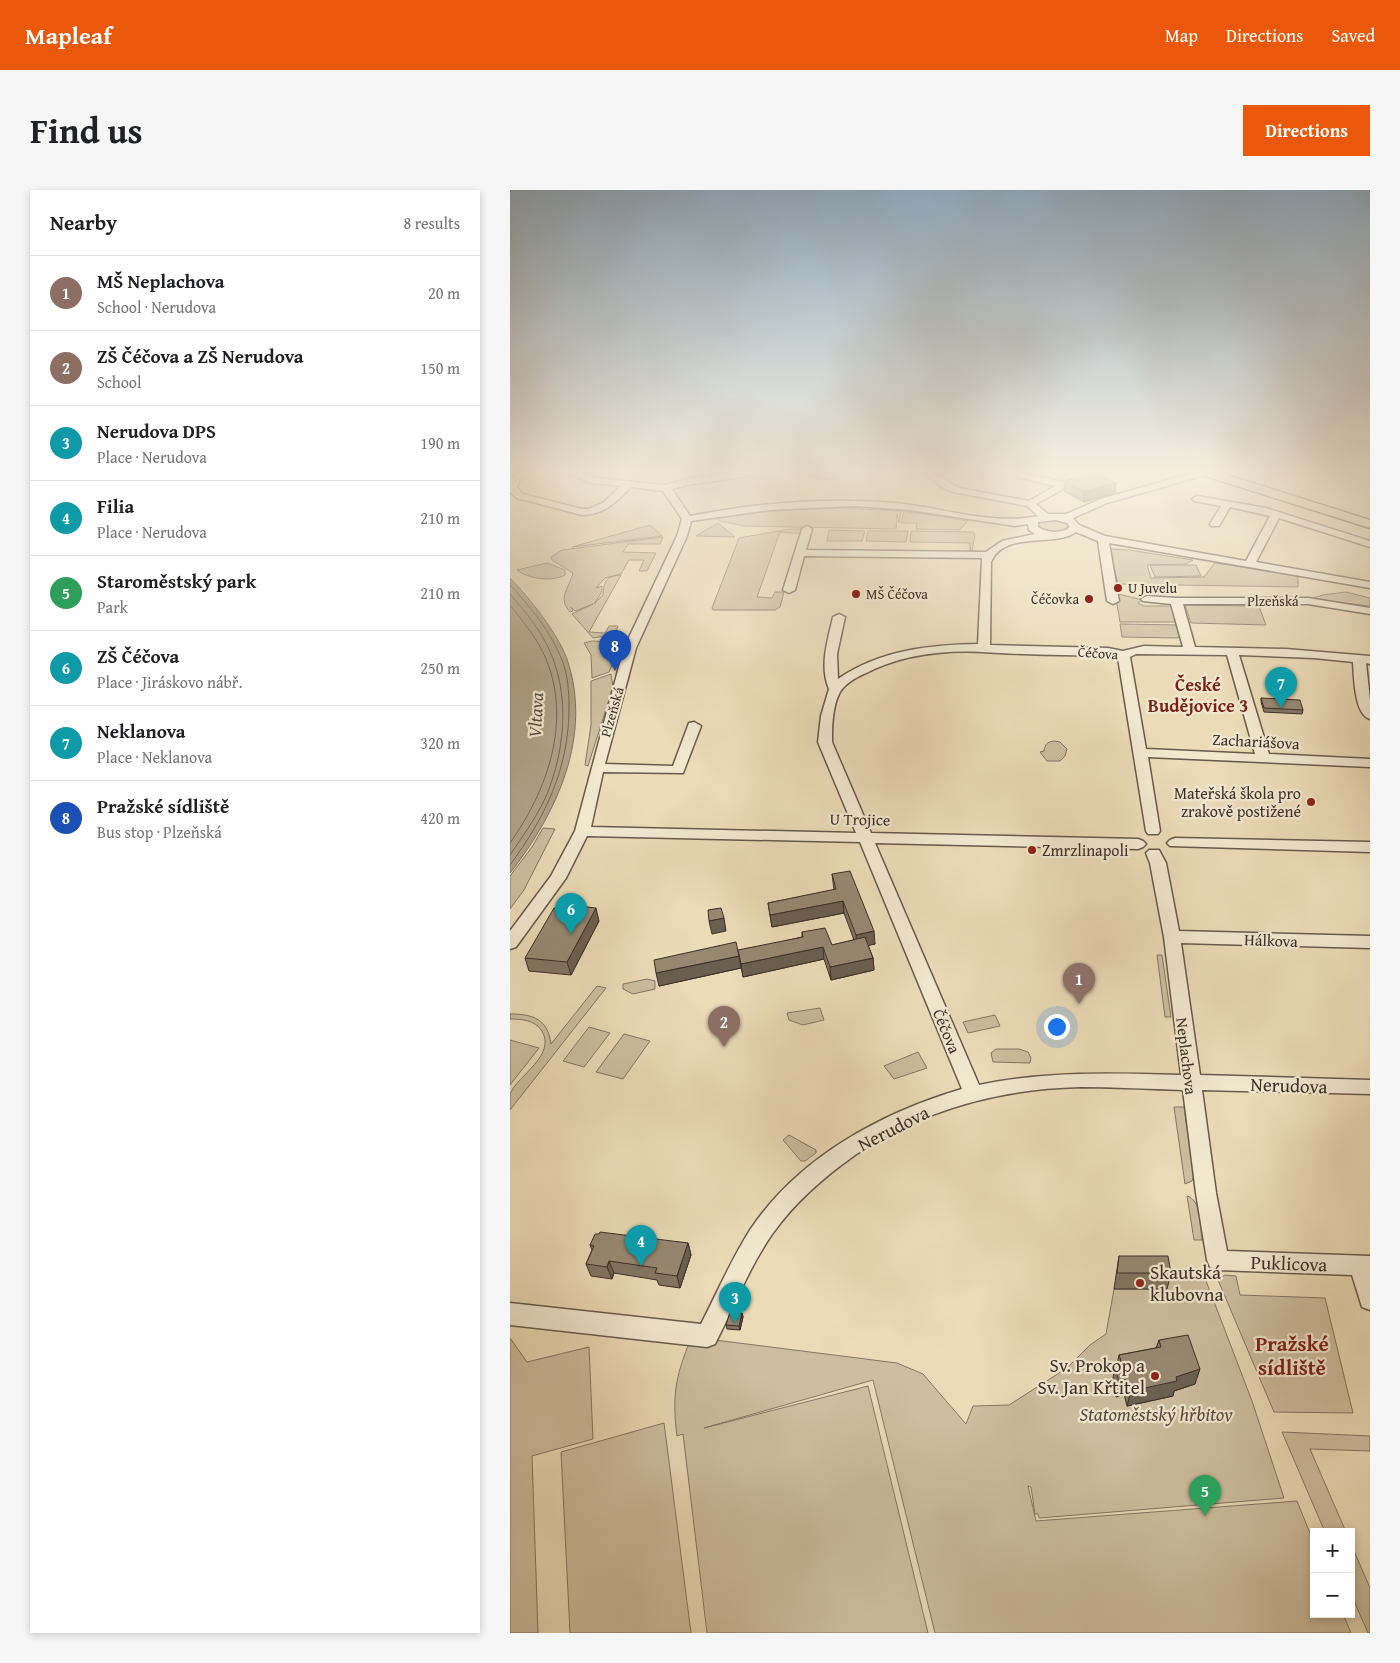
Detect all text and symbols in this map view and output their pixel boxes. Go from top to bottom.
text: Mapleaf [25,18,112,53]
text: Map [1165,22,1198,49]
text: Directions [1226,22,1303,49]
text: Saved [1331,22,1375,49]
text: Find us [30,105,143,156]
button: Directions [1243,105,1370,156]
text: Nearby [50,207,117,238]
text: 8 results [403,211,460,235]
text: MŠ Neplachova [97,267,225,295]
text: 1 [62,281,70,305]
text: 20 m [428,281,460,305]
text: School · Nerudova [97,295,216,319]
text: ZŠ Čéčova a ZŠ Nerudova [97,342,304,370]
text: 2 [62,356,70,380]
text: 150 m [420,356,460,380]
text: School [97,370,141,394]
text: Nerudova DPS [97,417,216,445]
text: 3 [62,431,70,455]
text: 190 m [420,431,460,455]
text: Place · Nerudova [97,445,207,469]
text: Filia [97,492,134,520]
text: 4 [62,506,70,530]
text: 210 m [420,506,460,530]
text: Place · Nerudova [97,520,207,544]
text: Staroměstský park [97,567,256,595]
place label: U Juvelu [1128,578,1177,598]
text: 5 [62,581,70,605]
text: 210 m [420,581,460,605]
marker: U Juvelu [1112,582,1124,594]
place label: MŠ Čéčova [866,584,928,604]
marker: MŠ Čéčova [850,588,862,600]
place label: Čéčovka [1031,589,1079,609]
street label: Plzeňská [1247,591,1299,611]
marker: Čéčovka [1083,593,1095,605]
text: Park [97,595,128,619]
pin: 8 [599,630,631,671]
text: ZŠ Čéčova [97,642,179,670]
street label: Čéčova [1077,642,1119,664]
text: 6 [62,656,70,680]
text: 250 m [420,656,460,680]
pin: 7 [1265,667,1297,708]
text: Place · Jiráskovo nábř. [97,670,242,694]
district label: České Budějovice 3 [1148,671,1248,719]
street label: Plzeňská [595,684,629,739]
water label: Vltava [521,691,550,738]
text: Neklanova [97,717,186,745]
street label: Zachariášova [1212,727,1301,755]
text: 7 [62,731,70,755]
text: 320 m [420,731,460,755]
text: Place · Neklanova [97,745,212,769]
place label: Mateřská škola pro zrakově postižené [1174,781,1301,823]
text: Pražské sídliště [97,792,229,820]
marker: Mateřská škola pro zrakově postižené [1305,796,1317,808]
text: 8 [62,806,70,830]
text: 420 m [420,806,460,830]
street label: U Trojice [829,806,891,832]
text: Bus stop · Plzeňská [97,820,222,844]
place label: Zmrzlinapoli [1042,838,1129,862]
marker: Zmrzlinapoli [1026,844,1038,856]
pin: 6 [555,893,587,934]
street label: Hálkova [1244,927,1299,953]
pin: 1 [1063,963,1095,1004]
street label: Čéčova [927,1005,967,1057]
pin: 2 [708,1006,740,1047]
your location [1044,1014,1070,1040]
street label: Neplachova [1170,1016,1204,1096]
street label: Nerudova [1250,1070,1328,1100]
street label: Nerudova [852,1098,934,1158]
pin: 4 [625,1225,657,1266]
street label: Puklicova [1250,1248,1328,1278]
place label: Skautská klubovna [1150,1258,1224,1308]
marker: Skautská klubovna [1134,1277,1146,1289]
pin: 3 [719,1282,751,1323]
district label: Pražské sídliště [1255,1328,1329,1383]
place label: Sv. Prokop a Sv. Jan Křtitel [1037,1351,1145,1401]
marker: Sv. Prokop a Sv. Jan Křtitel [1149,1370,1161,1382]
park label: Statoměstský hřbitov [1079,1400,1233,1428]
pin: 5 [1189,1475,1221,1516]
map controls [1310,1528,1355,1618]
button: + [1310,1528,1355,1573]
button: − [1310,1573,1355,1618]

